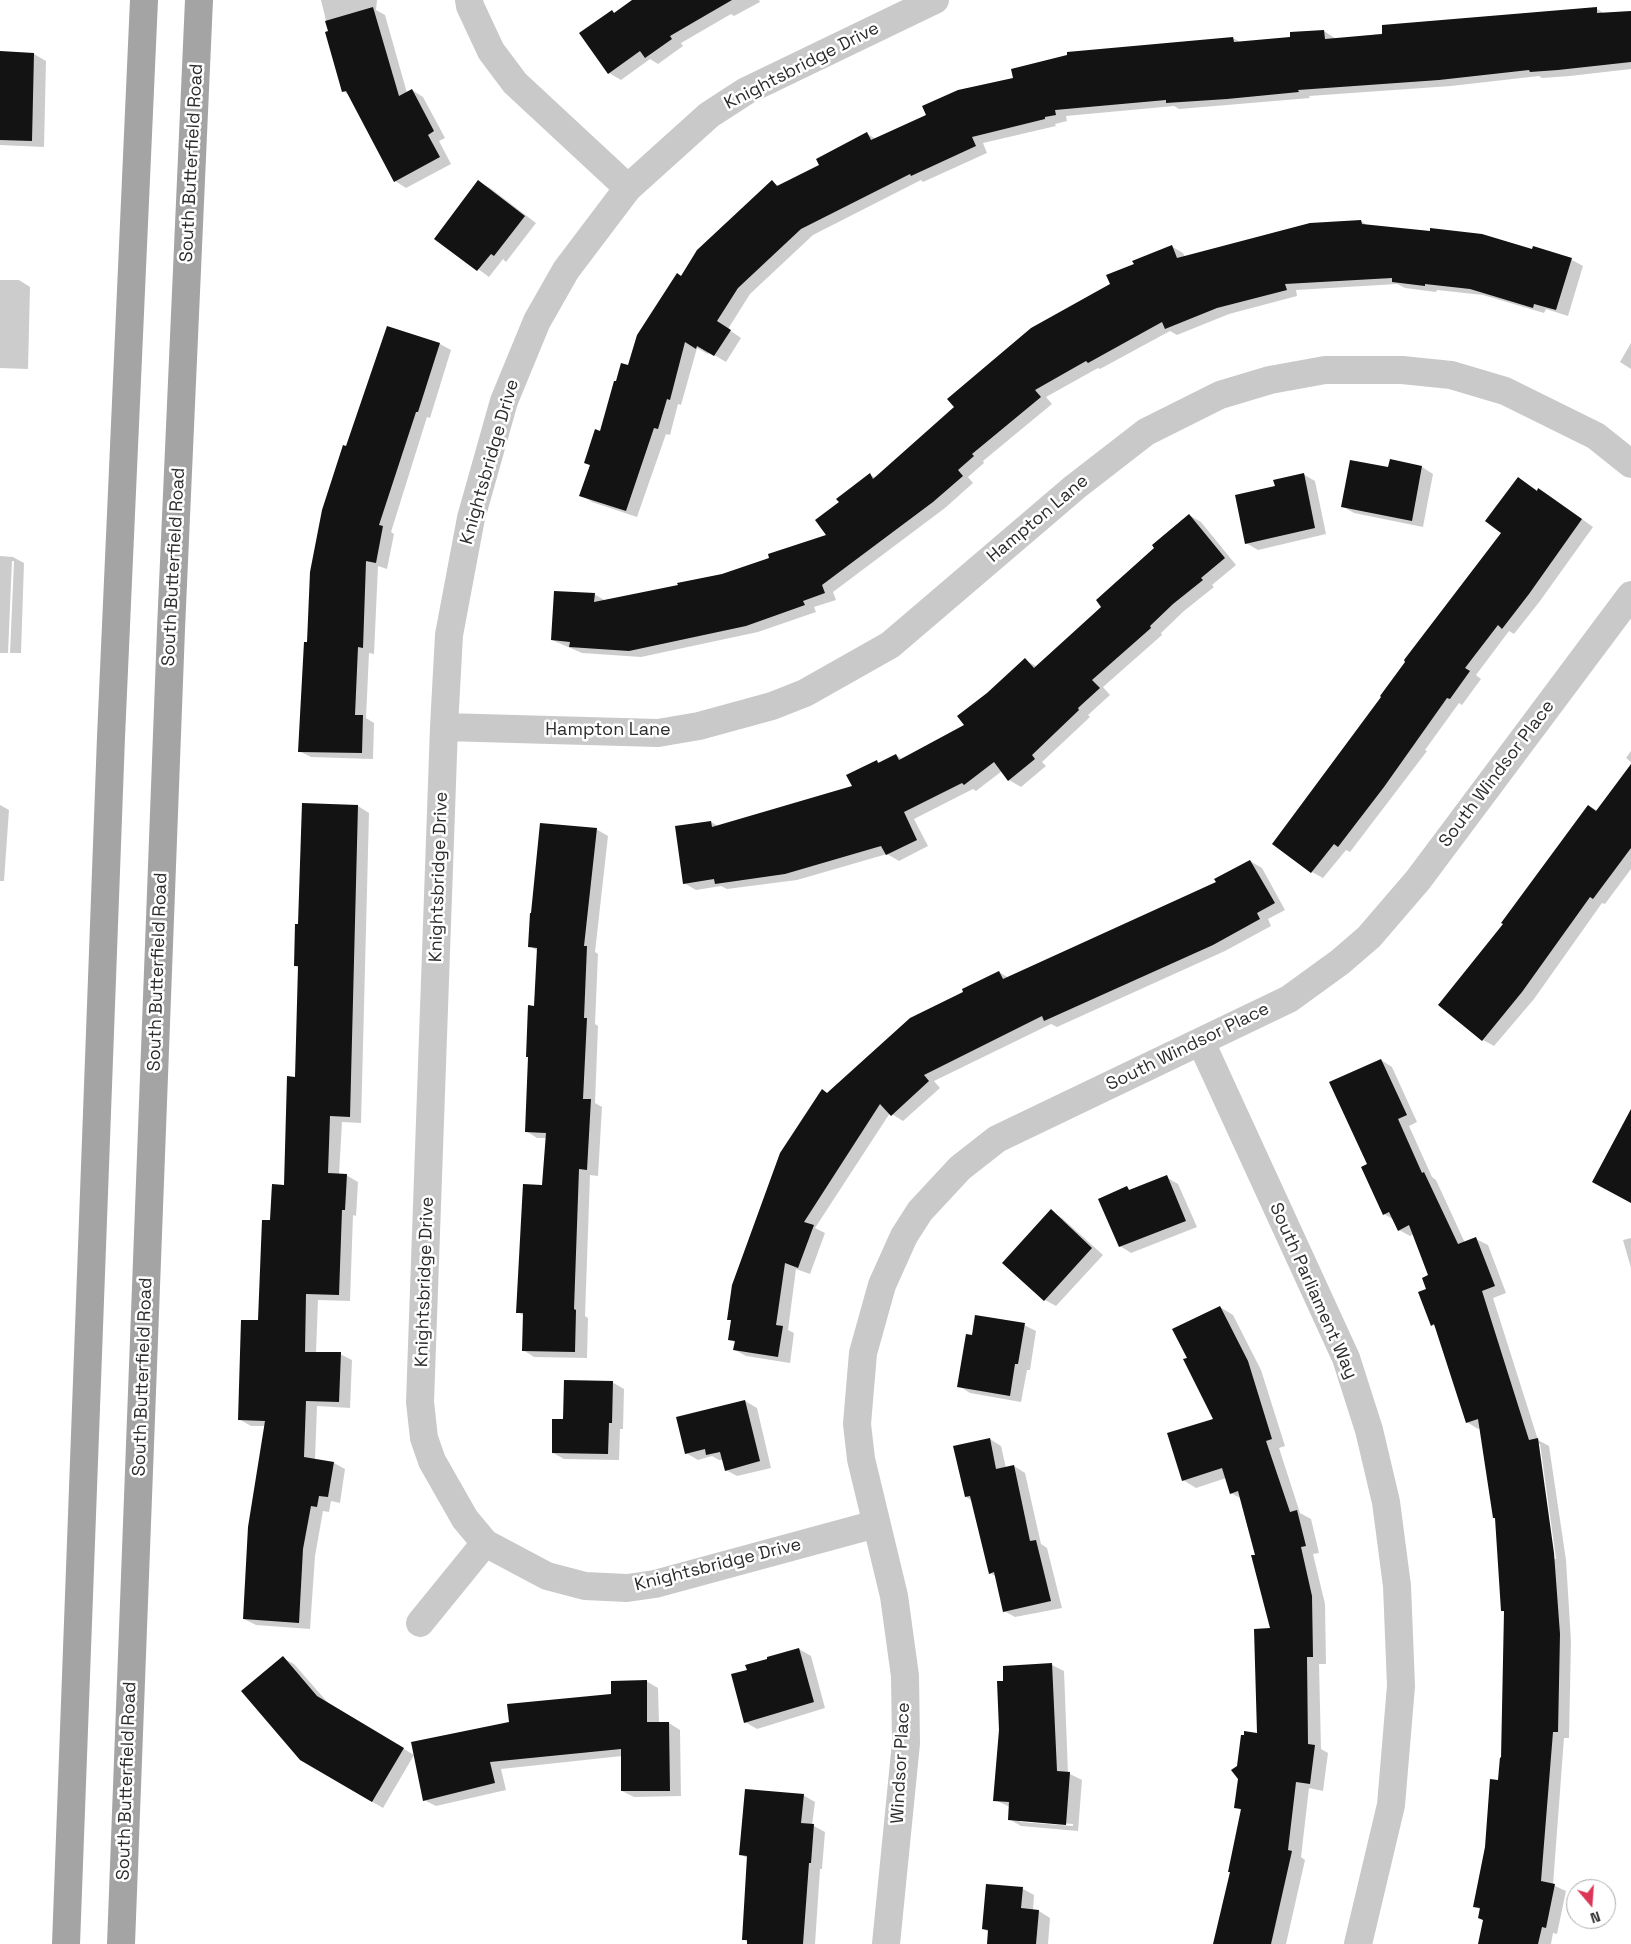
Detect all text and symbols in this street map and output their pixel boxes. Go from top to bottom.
street label: Knightsbridge Drive [721,18,883,114]
street label: South Butterfield Road [176,63,208,263]
street label: Knightsbridge Drive [456,377,524,547]
street label: South Butterfield Road [158,467,190,667]
street label: Hampton Lane [983,470,1093,568]
street label: South Windsor Place [1435,696,1559,852]
street label: Hampton Lane [545,719,671,741]
street label: Knightsbridge Drive [425,791,453,963]
street label: South Butterfield Road [144,872,172,1072]
street label: South Windsor Place [1103,998,1273,1096]
street label: Knightsbridge Drive [411,1196,439,1368]
street label: South Parliament Way [1264,1200,1362,1382]
street label: South Butterfield Road [129,1277,157,1477]
street label: Knightsbridge Drive [632,1534,804,1596]
street label: South Butterfield Road [113,1681,141,1881]
street label: Windsor Place [887,1702,915,1824]
north arrow [1566,1879,1616,1929]
text: N [1588,1907,1603,1927]

